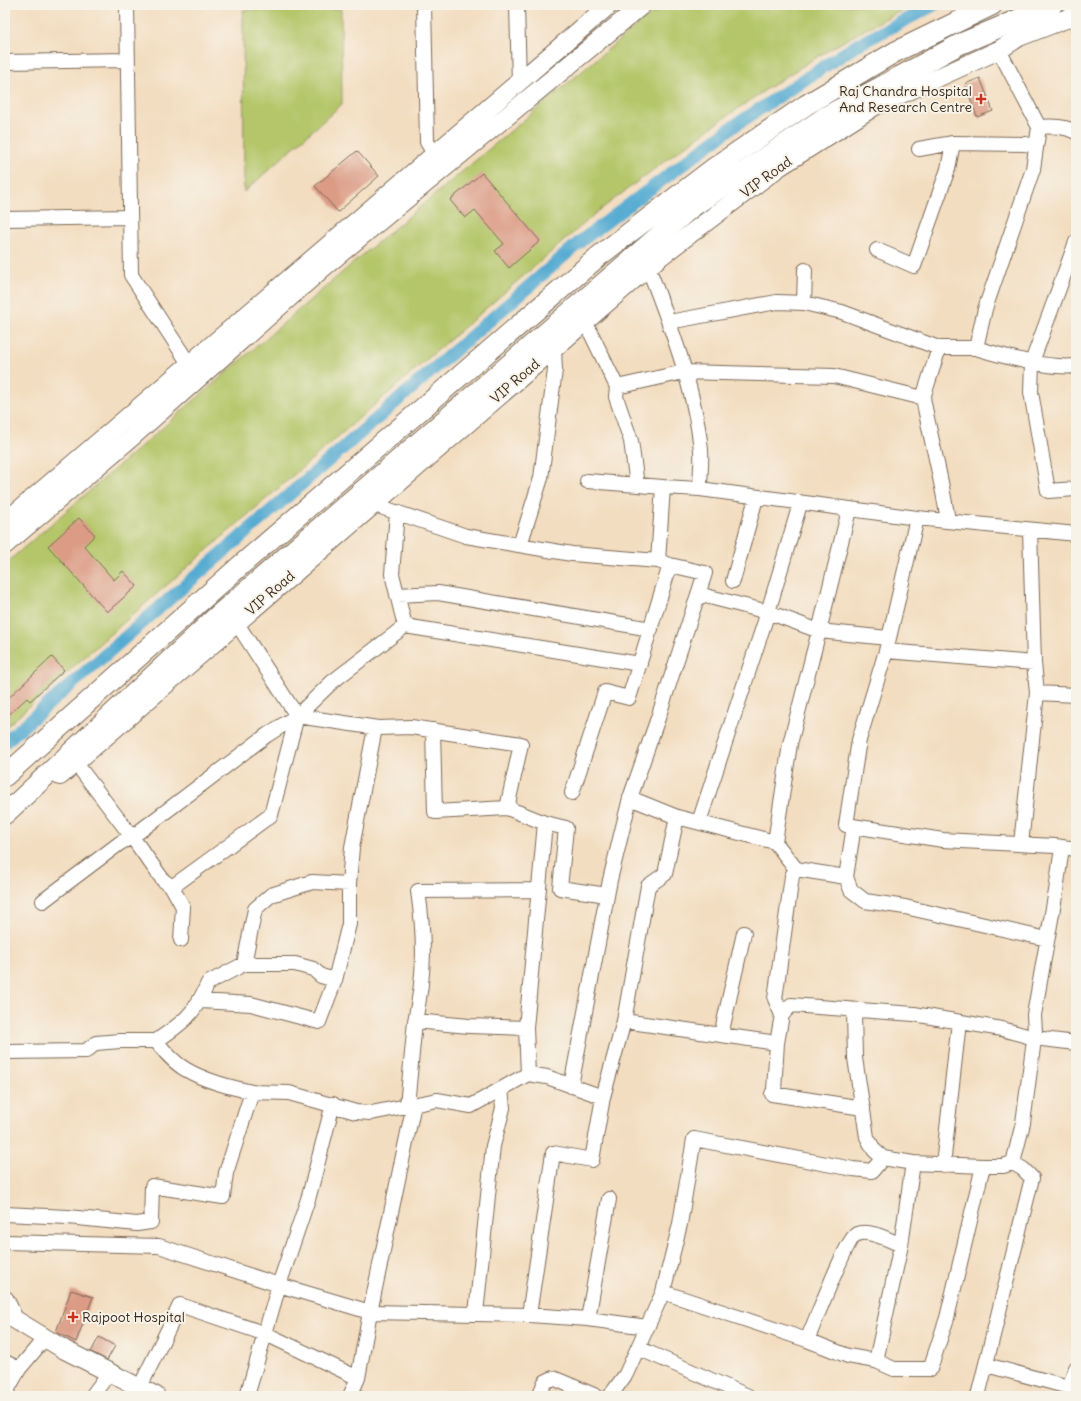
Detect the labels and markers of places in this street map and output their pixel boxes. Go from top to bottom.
place label: Raj Chandra Hospital And Research Centre [839,82,972,116]
marker: Raj Chandra Hospital And Research Centre [975,93,987,105]
place label: Rajpoot Hospital [82,1308,185,1326]
marker: Rajpoot Hospital [67,1311,79,1323]

